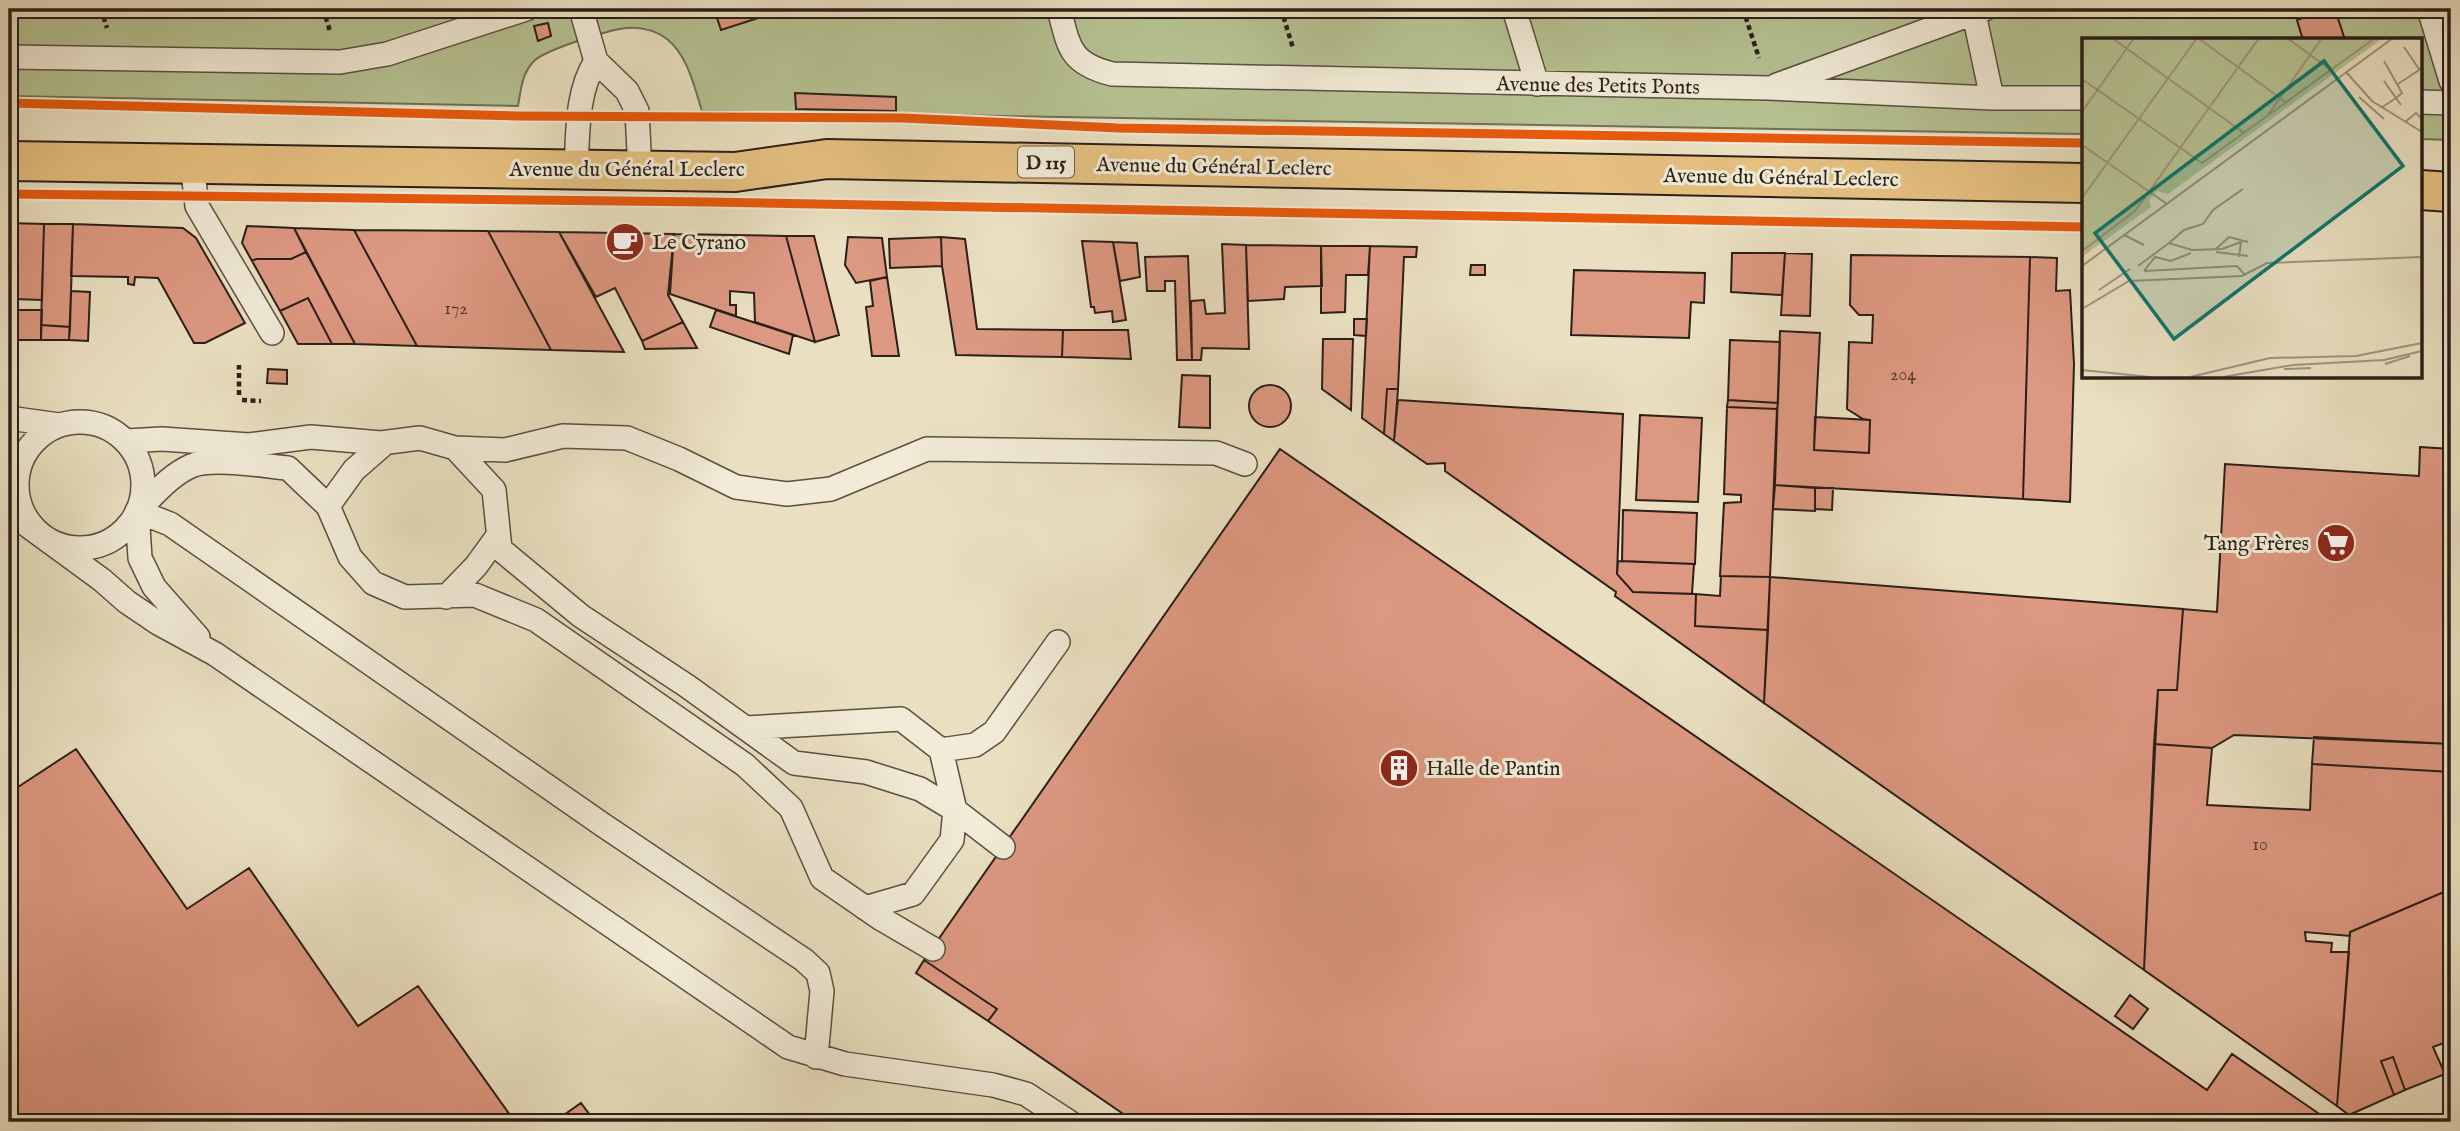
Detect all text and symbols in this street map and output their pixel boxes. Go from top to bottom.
inset map [2082,38,2422,378]
street label: Avenue des Petits Ponts [1495,71,1700,102]
road number: D 115 [1018,146,1074,178]
street label: Avenue du Général Leclerc [1095,152,1332,183]
street label: Avenue du Général Leclerc [508,157,745,184]
street label: Avenue du Général Leclerc [1662,163,1899,194]
cafe icon: Le Cyrano [604,221,646,263]
place label: Le Cyrano [652,230,746,257]
house number: 172 [444,298,468,321]
house number: 204 [1890,364,1916,387]
supermarket icon: Tang Frères [2315,522,2357,564]
place label: Tang Frères [2204,531,2309,558]
building icon: Halle de Pantin [1378,747,1420,789]
place label: Halle de Pantin [1426,756,1560,783]
house number: 10 [2252,834,2268,857]

